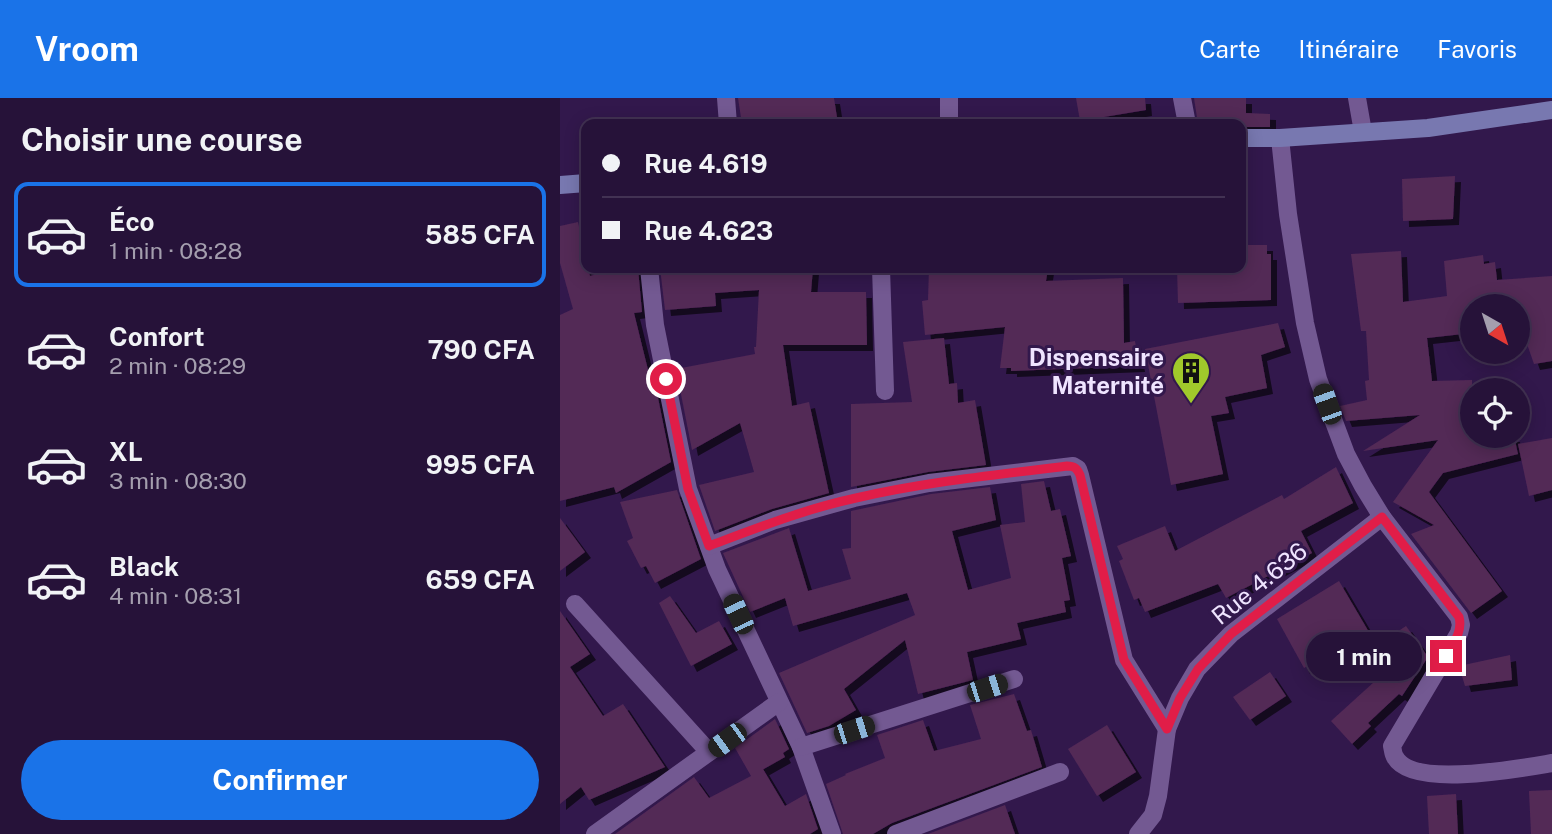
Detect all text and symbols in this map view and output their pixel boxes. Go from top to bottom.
text: Vroom [35,30,139,68]
text: Carte [1199,35,1261,63]
text: Itinéraire [1299,35,1399,63]
text: Favoris [1437,35,1517,63]
text: Choisir une course [21,121,303,158]
text: Rue 4.619 [644,148,768,179]
icon: car [25,203,88,266]
text: Éco [109,206,155,237]
text: Rue 4.623 [644,215,773,246]
text: 585 CFA [425,219,535,250]
text: 1 min · 08:28 [109,237,242,264]
north arrow [1460,294,1530,364]
map controls [1460,294,1530,448]
icon: car [25,318,88,381]
text: Confort [109,321,205,352]
text: 790 CFA [428,334,535,365]
place label: Dispensaire Maternité [1029,343,1164,399]
building icon: Dispensaire Maternité [1170,350,1212,405]
text: 2 min · 08:29 [109,352,246,379]
route start [650,363,682,395]
button: locate [1460,378,1530,448]
car [1310,381,1345,427]
icon: car [25,433,88,496]
text: XL [109,436,143,467]
text: 995 CFA [426,449,535,480]
text: 3 min · 08:30 [109,467,247,494]
street label: Rue 4.636 [1206,536,1312,630]
icon: car [25,548,88,611]
text: Black [109,551,179,582]
text: 659 CFA [426,564,535,595]
text: 4 min · 08:31 [109,582,242,609]
car [720,591,757,637]
callout: 1 min [1306,632,1422,680]
route end [1430,640,1462,672]
text: 1 min [1336,643,1392,670]
car [964,672,1011,704]
car [831,714,878,746]
car [704,719,751,761]
button: Confirmer [21,740,539,820]

